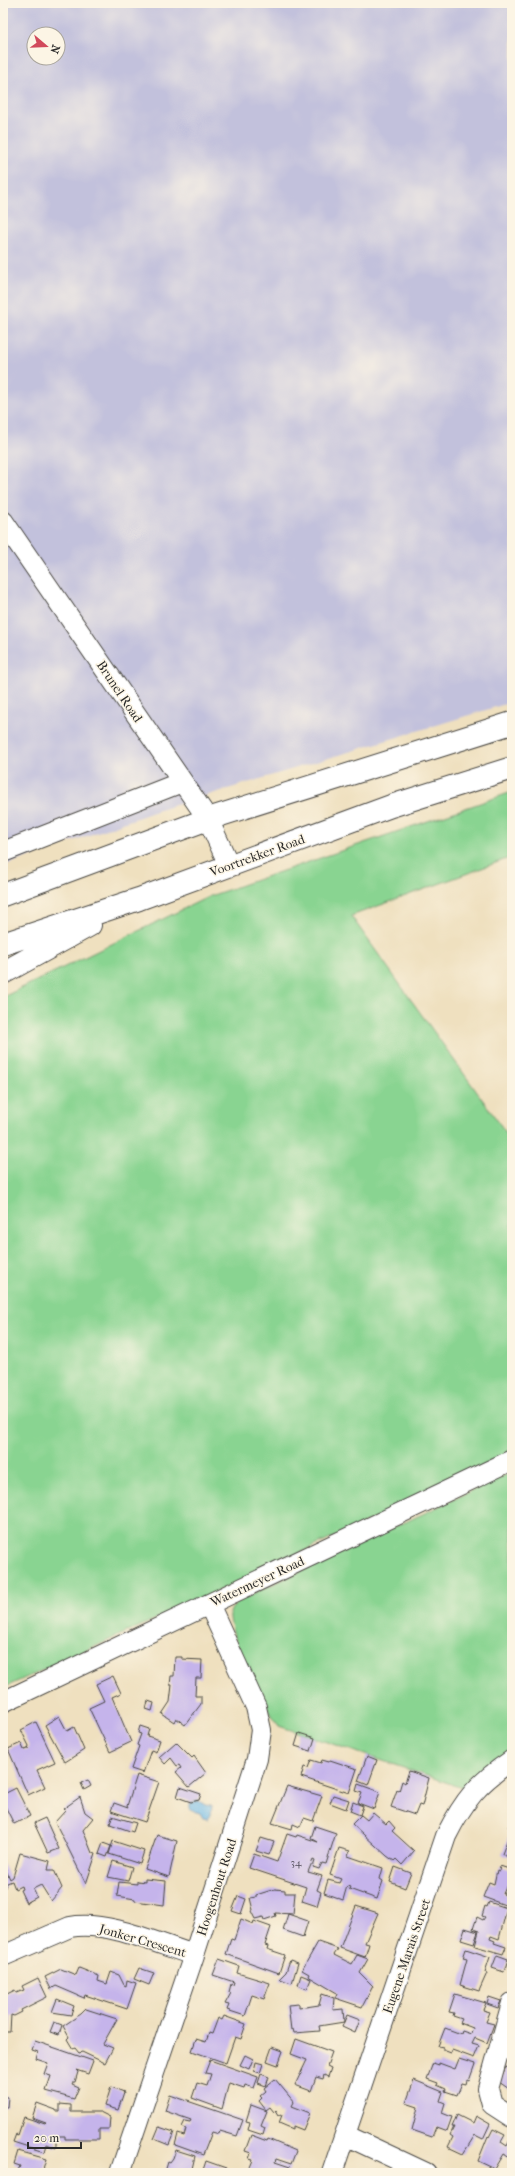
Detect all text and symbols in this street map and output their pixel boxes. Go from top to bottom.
north arrow [26,26,66,66]
text: N [47,43,62,56]
street label: Brunel Road [94,658,146,725]
street label: Voortrekker Road [207,831,307,880]
street label: Watermeyer Road [207,1553,307,1610]
street label: Hoogenhout Road [194,1836,240,1938]
house number: 34 [290,1856,302,1869]
street label: Eugene Marais Street [380,1896,433,2016]
street label: Jonker Crescent [97,1921,188,1960]
scale bar [28,2124,81,2150]
text: 20 m [34,2131,59,2145]

